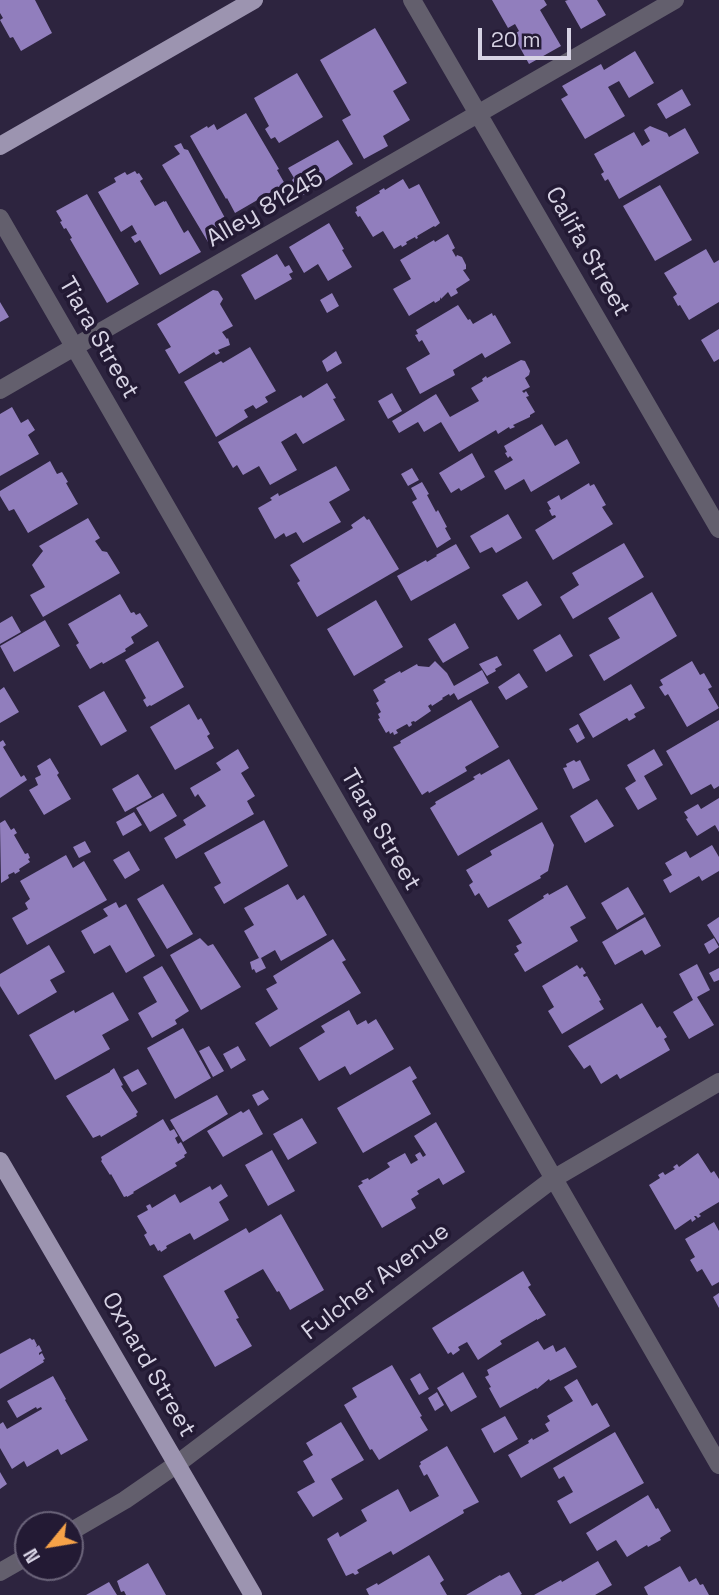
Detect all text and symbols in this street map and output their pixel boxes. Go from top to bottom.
scale bar [481,14,574,58]
text: 20 m [491,26,541,53]
street label: Alley 81245 [201,164,329,254]
street label: Califa Street [538,182,636,322]
street label: Tiara Street [52,272,144,404]
street label: Tiara Street [334,764,426,896]
street label: Fulcher Avenue [297,1217,455,1347]
street label: Oxnard Street [95,1287,201,1443]
north arrow [14,1511,84,1581]
text: N [18,1544,46,1568]

